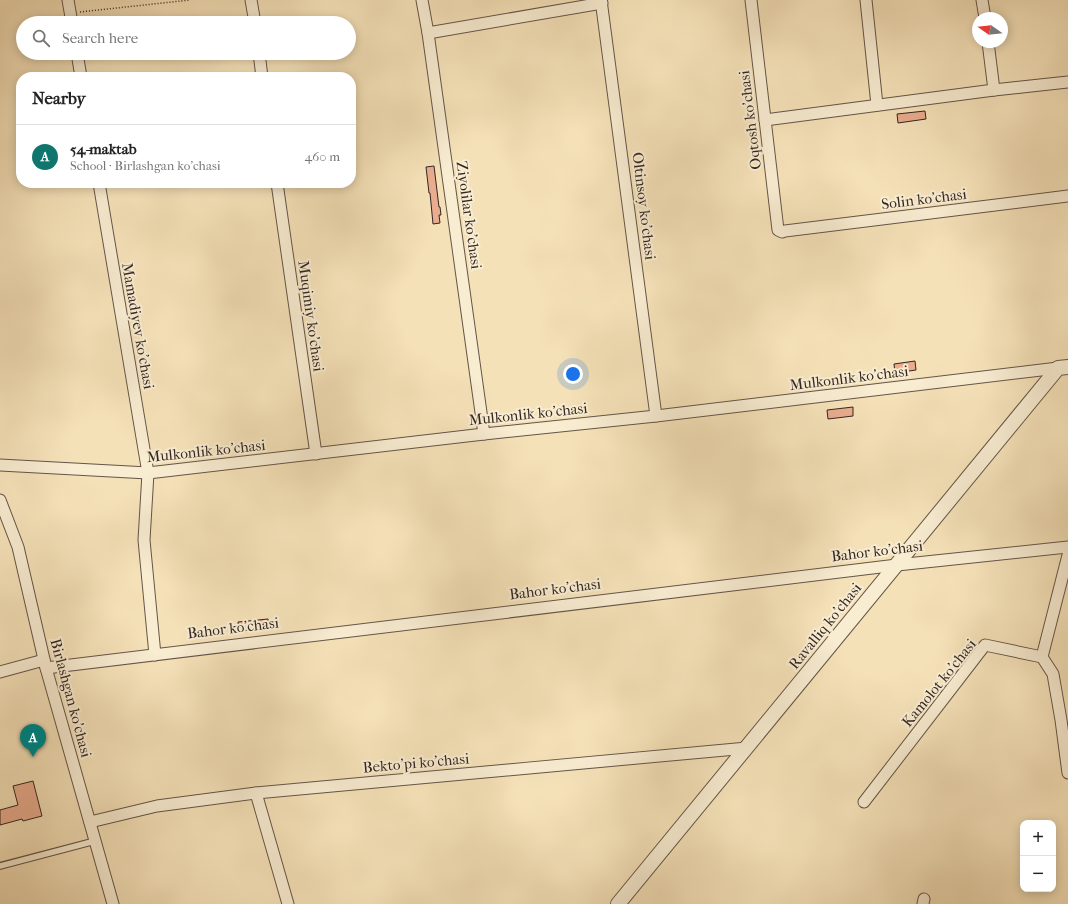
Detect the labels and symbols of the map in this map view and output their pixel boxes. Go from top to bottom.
north arrow [972,12,1008,48]
street label: Oqtosh ko'chasi [735,69,765,171]
street label: Oltinsoy ko'chasi [628,151,660,261]
street label: Ziyolilar ko'chasi [453,160,486,271]
street label: Solin ko'chasi [880,185,968,213]
street label: Muqimiy ko'chasi [294,259,328,373]
street label: Mamadiyev ko'chasi [118,261,158,391]
street label: Mulkonlik ko'chasi [789,362,910,394]
your location [563,364,583,384]
street label: Mulkonlik ko'chasi [468,399,589,429]
street label: Mulkonlik ko'chasi [146,436,267,466]
street label: Bahor ko'chasi [830,536,924,566]
street label: Bahor ko'chasi [508,574,602,604]
street label: Ravalliq ko'chasi [785,579,866,673]
street label: Bahor ko'chasi [186,613,280,643]
street label: Kamolot ko'chasi [898,635,980,731]
street label: Birlashgan ko'chasi [46,637,96,760]
pin: A [20,724,46,757]
street label: Bekto'pi ko'chasi [362,749,471,777]

